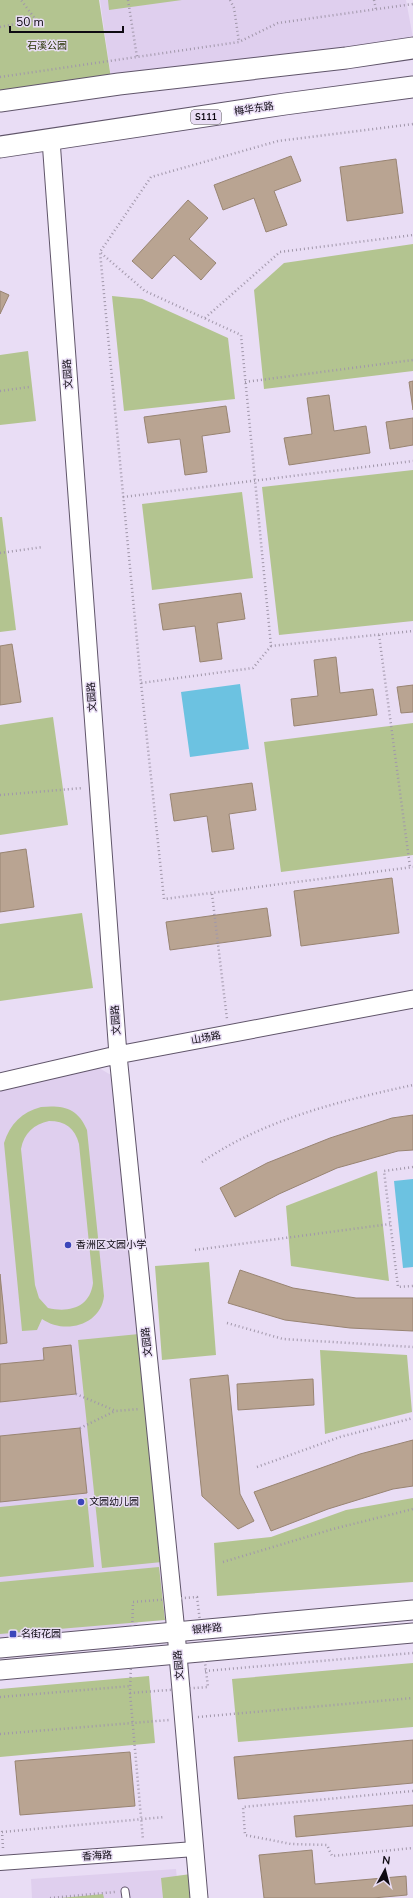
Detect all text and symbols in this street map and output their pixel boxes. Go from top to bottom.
scale bar [10,8,123,34]
text: 50 m [16,14,44,30]
park label: 石溪公园 [27,39,67,53]
street label: 梅华东路 [233,99,275,119]
road number: S111 [191,110,221,124]
street label: 文园路 [60,359,76,389]
street label: 文园路 [84,682,100,712]
street label: 文园路 [108,1005,124,1035]
street label: 山场路 [190,1028,222,1048]
place label: 香洲区文园小学 [76,1238,146,1252]
marker: 香洲区文园小学 [63,1240,73,1250]
street label: 文园路 [138,1326,156,1358]
place label: 文园幼儿园 [89,1495,139,1509]
marker: 文园幼儿园 [76,1497,86,1507]
street label: 银桦路 [191,1621,223,1637]
place label: 名街花园 [21,1627,61,1641]
marker: 名街花园 [8,1629,18,1639]
street label: 文园路 [171,1649,187,1681]
street label: 香海路 [82,1848,112,1864]
north arrow [365,1850,405,1890]
text: N [381,1853,391,1869]

